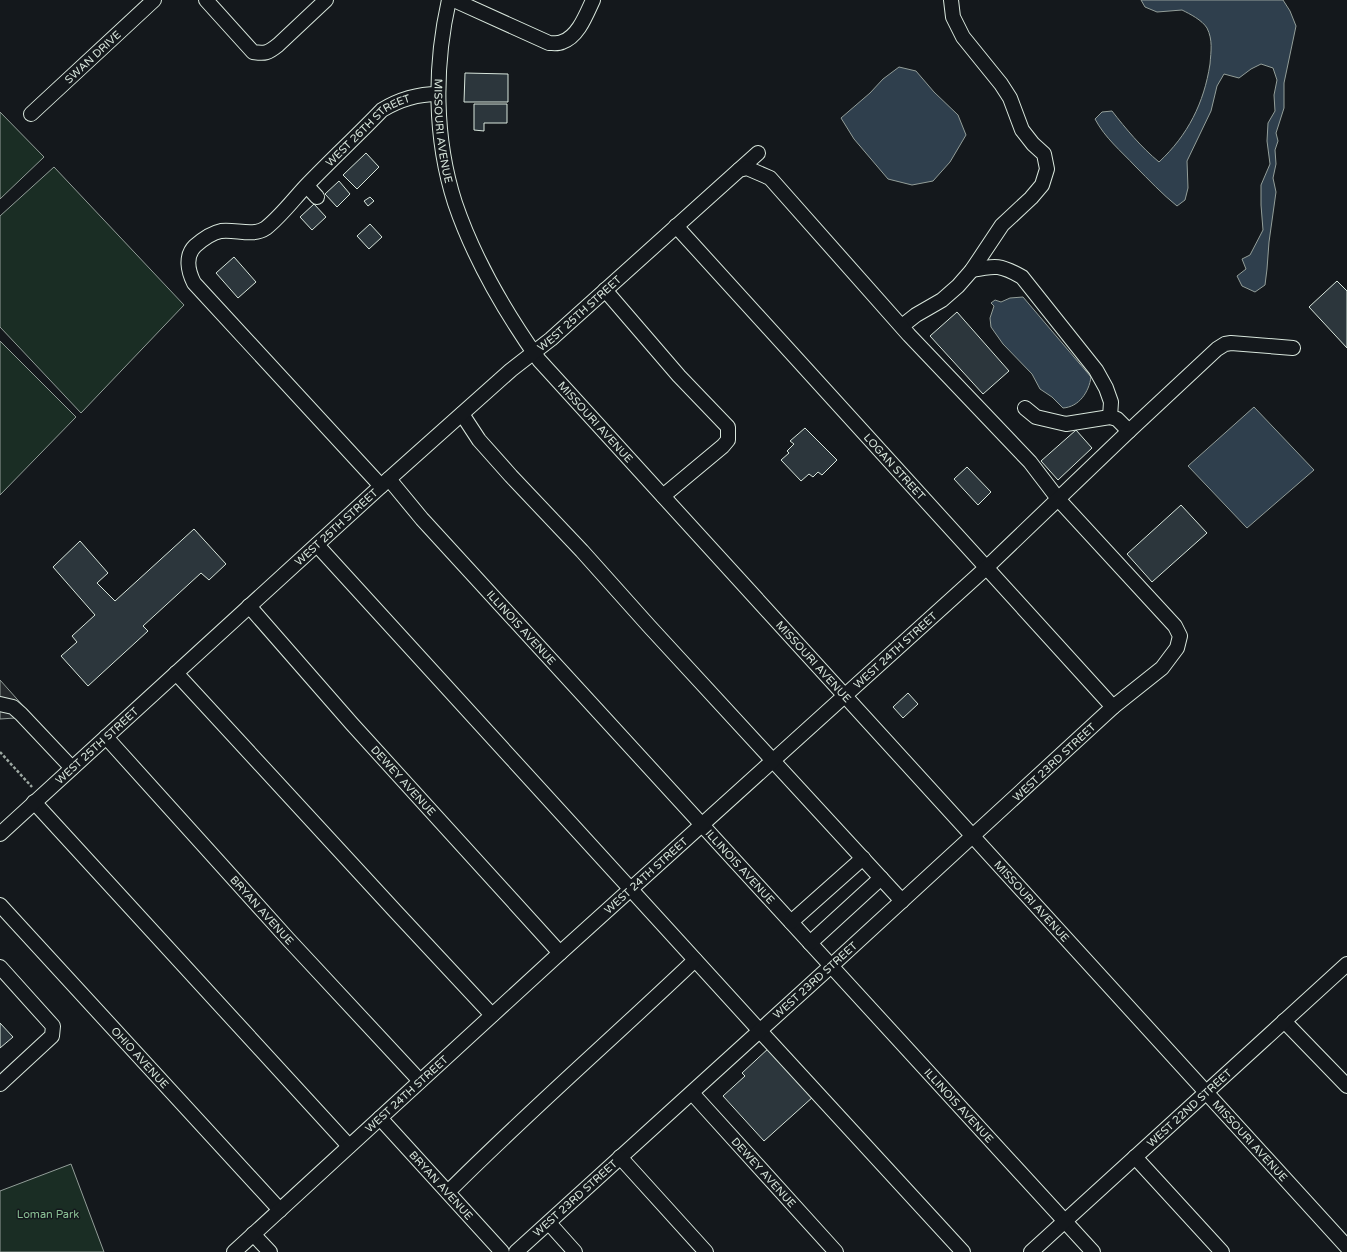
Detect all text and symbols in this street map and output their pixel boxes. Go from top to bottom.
street label: SWAN DRIVE [62,28,124,86]
street label: MISSOURI AVENUE [431,79,455,185]
street label: WEST 26TH STREET [323,92,412,169]
street label: WEST 25TH STREET [535,273,624,354]
street label: MISSOURI AVENUE [555,379,635,466]
street label: LOGAN STREET [861,431,928,503]
street label: WEST 25TH STREET [292,486,381,569]
street label: ILLINOIS AVENUE [484,588,558,668]
street label: WEST 24TH STREET [851,609,940,691]
street label: MISSOURI AVENUE [773,619,854,705]
street label: WEST 25TH STREET [53,705,141,787]
street label: WEST 23RD STREET [1010,720,1099,804]
street label: DEWEY AVENUE [368,743,438,819]
street label: ILLINOIS AVENUE [702,827,777,907]
street label: WEST 24TH STREET [602,835,691,917]
street label: MISSOURI AVENUE [991,858,1072,945]
street label: BRYAN AVENUE [227,873,296,948]
street label: WEST 23RD STREET [771,939,860,1021]
street label: OHIO AVENUE [108,1024,171,1091]
street label: WEST 24TH STREET [363,1053,451,1135]
street label: ILLINOIS AVENUE [921,1066,996,1146]
street label: WEST 22ND STREET [1145,1066,1235,1150]
street label: MISSOURI AVENUE [1209,1098,1290,1184]
street label: DEWEY AVENUE [728,1135,798,1210]
street label: BRYAN AVENUE [406,1149,475,1223]
street label: WEST 23RD STREET [531,1157,620,1239]
park label: Loman Park [17,1208,79,1221]

